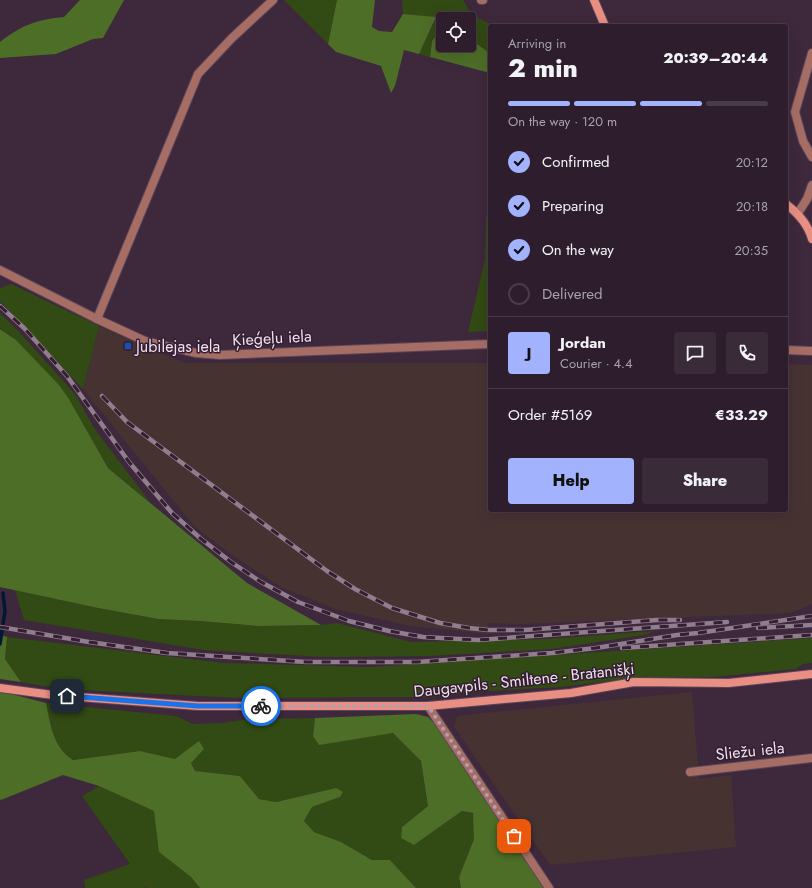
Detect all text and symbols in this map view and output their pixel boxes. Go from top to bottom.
map controls [436,12,476,52]
button: locate [436,12,476,52]
text: Arriving in [508,34,566,53]
text: 20:39–20:44 [663,47,768,69]
text: 2 min [508,49,578,87]
text: On the way · 120 m [508,112,617,131]
icon: check [508,151,530,173]
text: Confirmed [542,151,610,173]
text: 20:12 [736,153,768,172]
icon: check [508,195,530,217]
text: Preparing [542,195,604,217]
text: 20:18 [736,197,768,216]
icon: check [508,239,530,261]
text: On the way [542,239,614,261]
text: 20:35 [734,241,768,260]
text: Delivered [542,283,603,305]
street label: Ķieģeļu iela [232,324,312,352]
text: Jordan [560,332,606,354]
button: chat [674,332,716,374]
button: phone [726,332,768,374]
place label: Jubilejas iela [134,335,220,358]
marker: Jubilejas iela [123,341,133,351]
text: J [527,342,531,364]
text: Courier · 4.4 [560,354,633,373]
text: Order #5169 [508,404,592,426]
text: €33.29 [715,404,768,426]
button: Help [508,458,634,504]
button: Share [642,458,768,504]
street label: Daugavpils - Smiltene - Bratanišķi [413,657,635,703]
pin [50,679,84,713]
icon: home [56,685,78,707]
courier [241,686,281,726]
icon: bike [250,695,272,717]
street label: Sliežu iela [714,736,786,766]
pin [497,819,531,853]
icon: bag [503,825,525,847]

